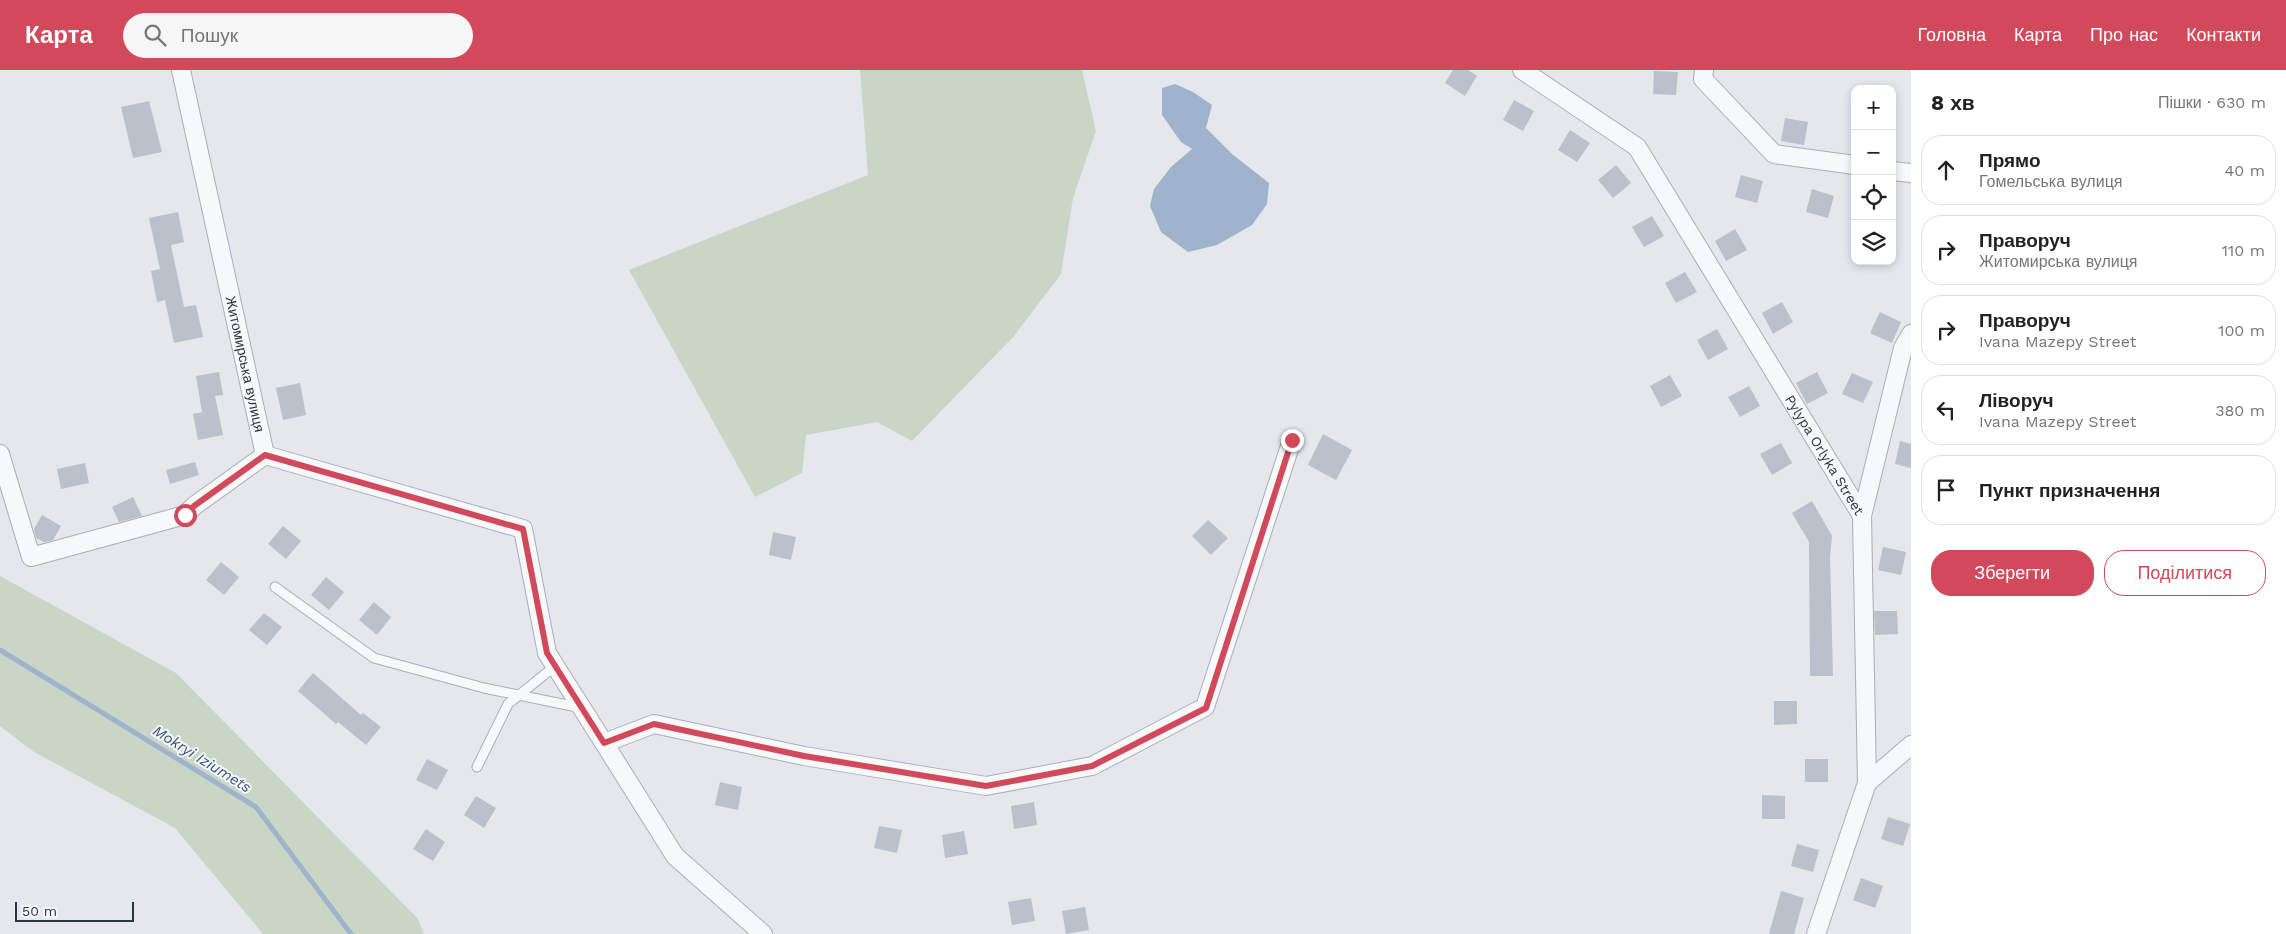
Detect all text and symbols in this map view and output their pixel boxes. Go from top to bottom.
search box [123,13,473,58]
text: Карта [25,21,93,49]
icon: search [141,21,169,49]
text: Пошук [181,24,238,47]
text: Головна [1918,24,1986,45]
text: Карта [2014,24,2062,45]
text: Про нас [2090,24,2158,45]
text: Контакти [2186,24,2261,45]
map controls [1851,85,1896,265]
button: + [1851,85,1896,130]
text: 8 хв [1931,90,1975,115]
text: Пішки · 630 m [2158,93,2266,112]
button: − [1851,130,1896,175]
text: Прямо [1979,149,2041,172]
icon: ahead [1932,156,1960,184]
text: 40 m [2225,161,2265,180]
text: Гомельська вулиця [1979,172,2122,191]
button: locate [1851,175,1896,220]
button: layers [1851,220,1896,265]
text: Праворуч [1979,229,2071,252]
icon: right [1932,236,1960,264]
text: 110 m [2222,241,2265,260]
text: Житомирська вулиця [1979,252,2138,271]
street label: Житомирська вулиця [223,295,268,434]
text: Праворуч [1979,309,2071,332]
icon: right [1932,316,1960,344]
text: 100 m [2218,321,2265,340]
text: Ivana Mazepy Street [1979,332,2137,351]
text: Ліворуч [1979,389,2054,412]
street label: Pylypa Orlyka Street [1782,392,1868,518]
icon: left [1932,396,1960,424]
text: 380 m [2215,401,2265,420]
text: Ivana Mazepy Street [1979,412,2137,431]
route end [1281,429,1304,452]
icon: arrive [1932,476,1960,504]
text: Пункт призначення [1979,479,2160,502]
route start [174,504,197,527]
button: Зберегти [1931,550,2094,596]
button: Поділитися [2104,550,2266,596]
water label: Mokryi Iziumets [150,722,255,797]
scale bar [15,899,134,922]
text: 50 m [22,903,57,919]

